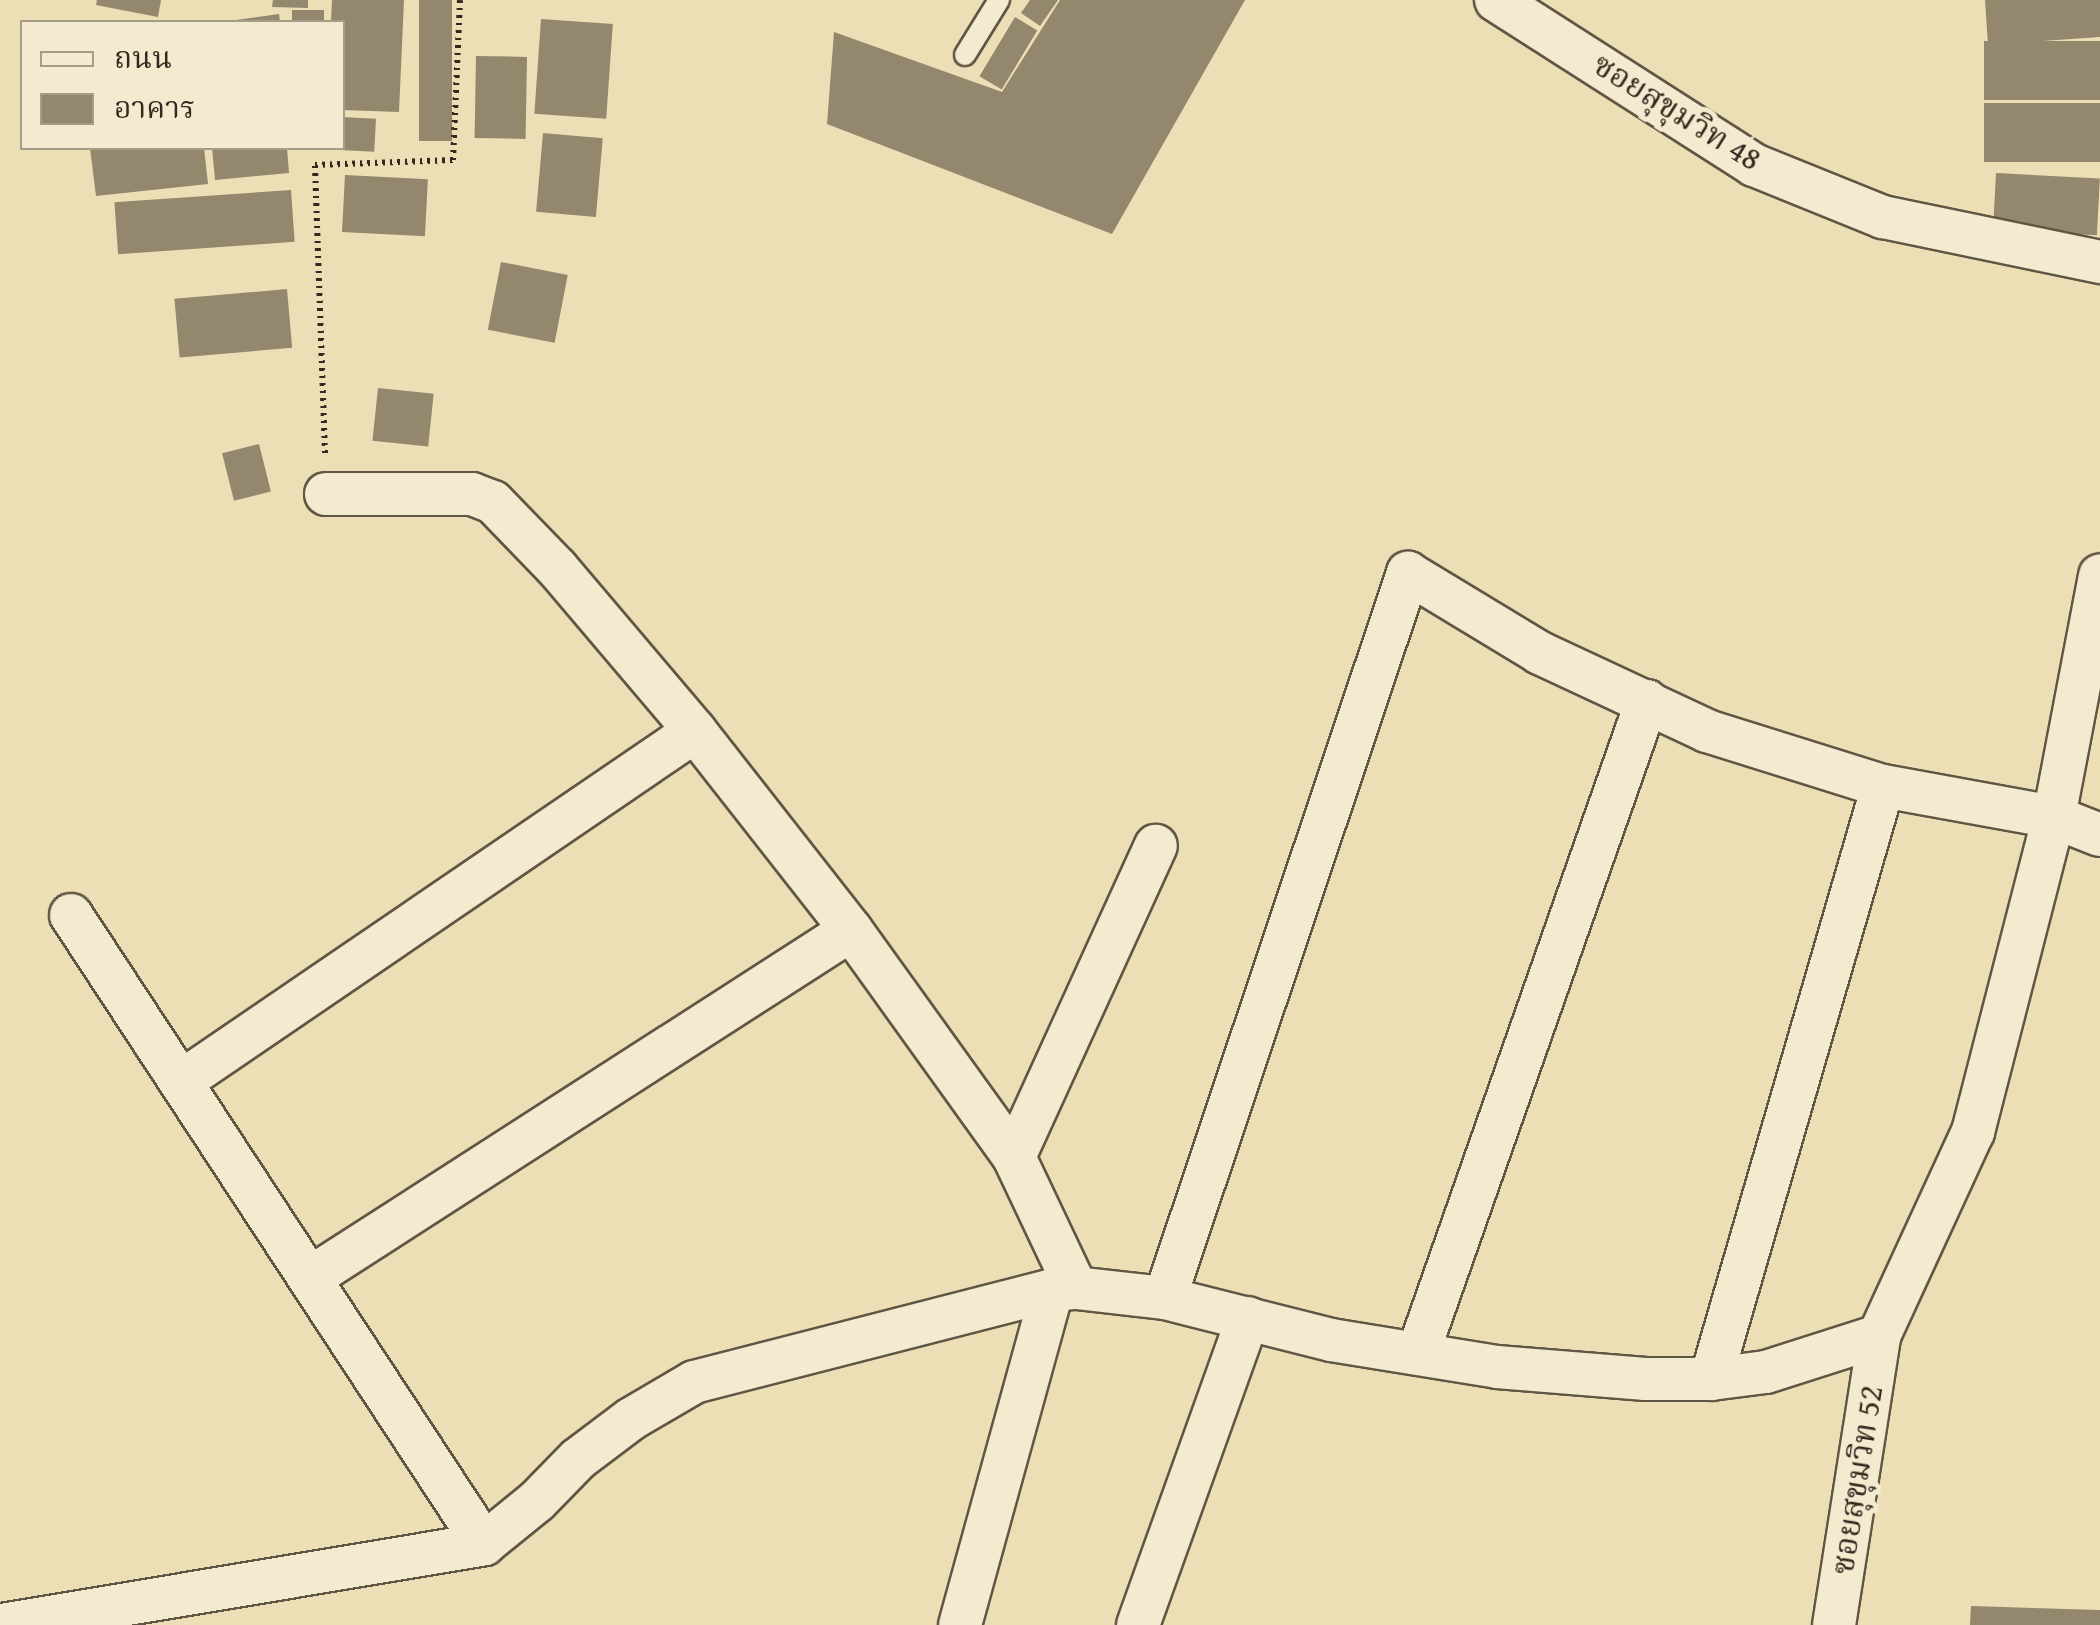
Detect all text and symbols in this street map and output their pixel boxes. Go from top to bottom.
legend [20,20,345,150]
text: ถนน [114,35,172,79]
street label: ซอยสุขุมวิท 48 [1586,45,1768,179]
text: อาคาร [114,85,195,129]
street label: ซอยสุขุมวิท 52 [1823,1383,1891,1577]

